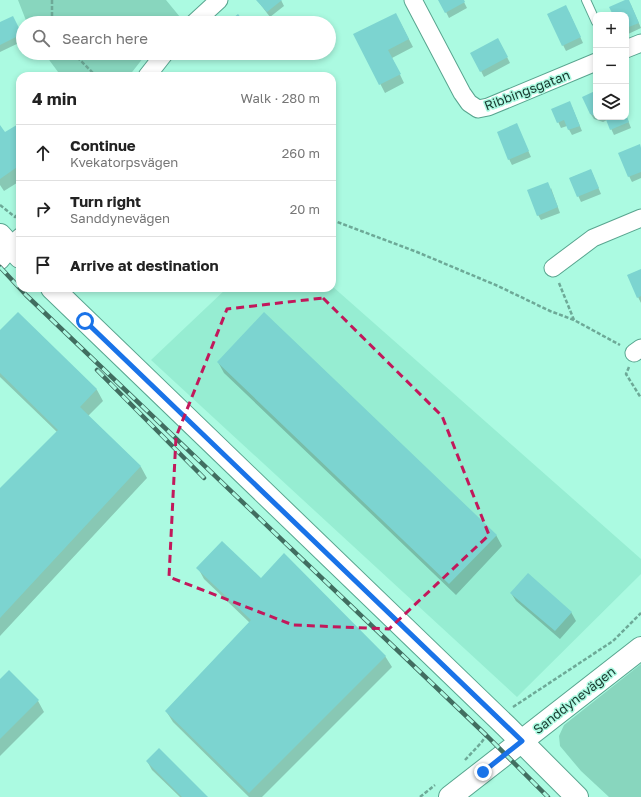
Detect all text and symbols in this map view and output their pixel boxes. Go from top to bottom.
map controls [593,12,629,120]
button: + [593,12,629,48]
search box [16,16,336,60]
icon: search [30,27,52,49]
text: Search here [62,29,148,47]
button: − [593,48,629,84]
street label: Ribbingsgatan [482,66,572,114]
button: layers [593,84,629,120]
text: 4 min [32,88,77,109]
text: Walk · 280 m [241,90,320,106]
text: Continue [70,136,136,154]
icon: ahead [32,142,54,164]
text: 260 m [282,145,320,161]
text: Kvekatorpsvägen [70,154,178,170]
text: Turn right [70,192,141,210]
icon: right [32,198,54,220]
text: 20 m [290,201,320,217]
text: Sanddynevägen [70,210,170,226]
icon: arrive [32,254,54,276]
text: Arrive at destination [70,256,219,274]
route start [76,312,94,330]
street label: Sanddynevägen [530,663,618,737]
route end [474,763,492,781]

